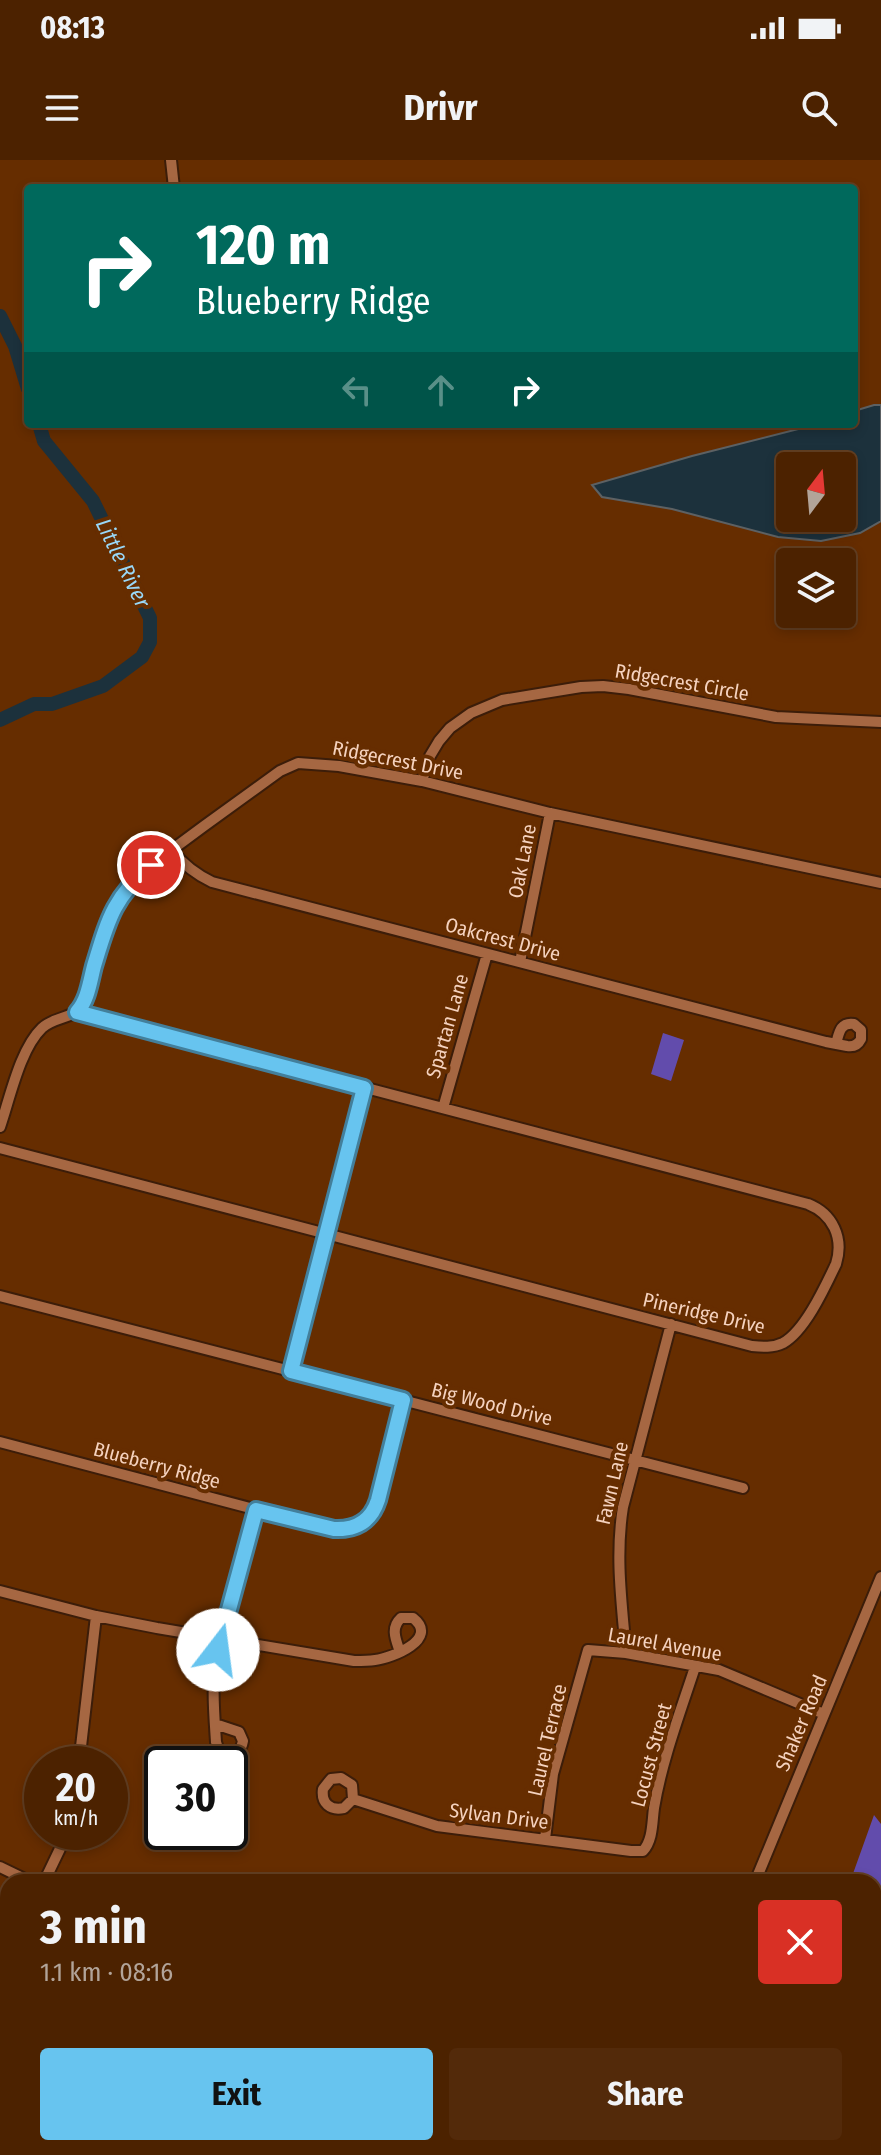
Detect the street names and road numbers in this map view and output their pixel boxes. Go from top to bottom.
street label: Ridgecrest Circle [613,658,751,706]
street label: Ridgecrest Drive [331,736,465,784]
street label: Oak Lane [503,822,541,900]
street label: Oakcrest Drive [443,912,563,966]
street label: Spartan Lane [421,971,473,1081]
street label: Pineridge Drive [641,1287,767,1339]
street label: Big Wood Drive [429,1377,555,1431]
street label: Blueberry Ridge [91,1437,223,1493]
street label: Fawn Lane [591,1439,633,1527]
street label: Laurel Avenue [606,1622,724,1666]
street label: Shaker Road [770,1671,832,1775]
street label: Laurel Terrace [522,1682,572,1798]
street label: Locust Street [626,1700,677,1810]
street label: Sylvan Drive [448,1798,550,1834]

